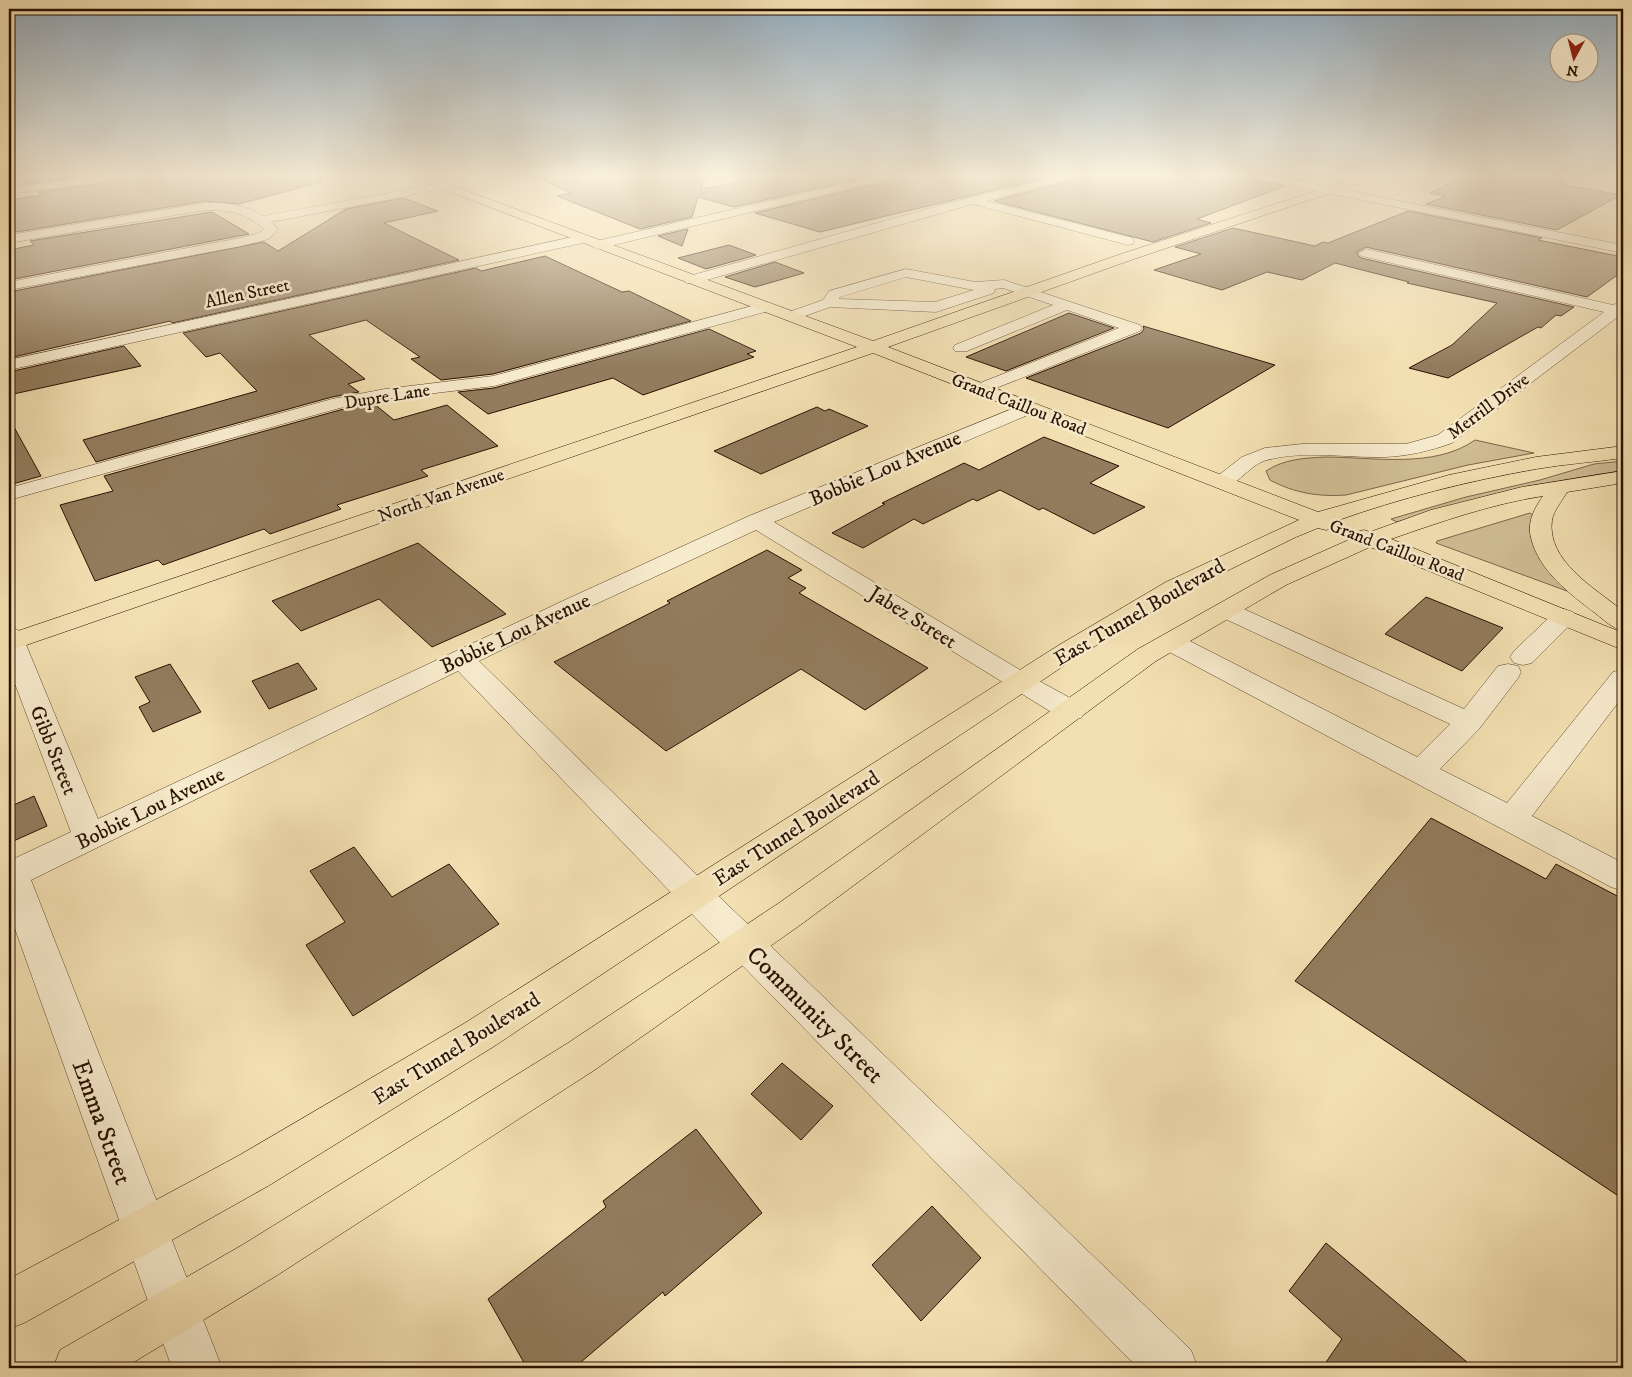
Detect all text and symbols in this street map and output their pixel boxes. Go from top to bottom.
north arrow [1550,32,1600,82]
text: N [1565,60,1579,80]
street label: Allen Street [203,274,292,314]
street label: Grand Caillou Road [948,369,1089,441]
street label: Merrill Drive [1443,369,1534,445]
street label: Dupre Lane [343,379,432,415]
street label: Bobbie Lou Avenue [806,425,965,513]
street label: North Van Avenue [375,464,507,528]
street label: Grand Caillou Road [1326,515,1467,587]
street label: East Tunnel Boulevard [1049,553,1230,672]
street label: Jabez Street [862,580,961,655]
street label: Bobbie Lou Avenue [436,588,595,680]
street label: Gibb Street [23,702,83,799]
street label: Bobbie Lou Avenue [72,762,229,856]
street label: East Tunnel Boulevard [709,765,885,892]
street label: Community Street [740,940,890,1090]
street label: East Tunnel Boulevard [368,986,546,1111]
street label: Emma Street [65,1056,138,1189]

